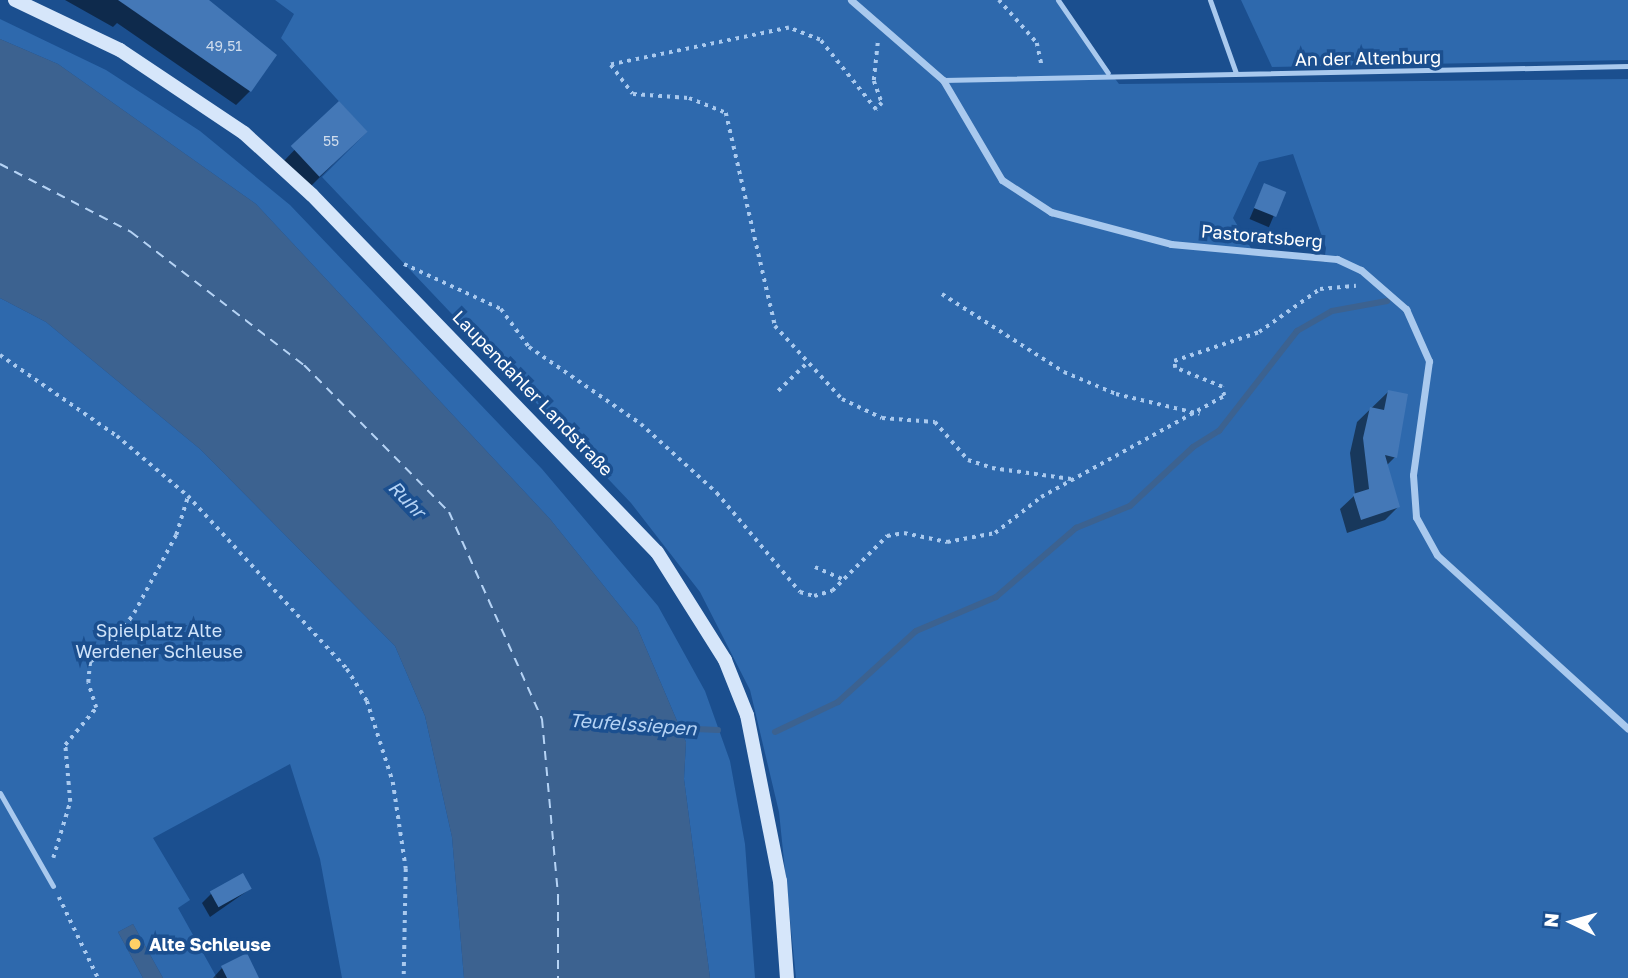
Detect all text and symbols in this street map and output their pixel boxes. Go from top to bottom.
house number: 49,51 [206,38,242,54]
street label: An der Altenburg [1295,46,1441,70]
house number: 55 [323,133,339,149]
street label: Pastoratsberg [1200,220,1324,252]
street label: Laupendahler Landstraße [448,306,618,480]
water label: Ruhr [384,476,430,522]
park label: Spielplatz Alte Werdener Schleuse [75,620,243,662]
water label: Teufelssiepen [569,708,697,740]
north arrow [1537,887,1607,957]
text: N [1538,912,1563,928]
place label: Alte Schleuse [149,933,271,955]
marker: Alte Schleuse [127,936,143,952]

